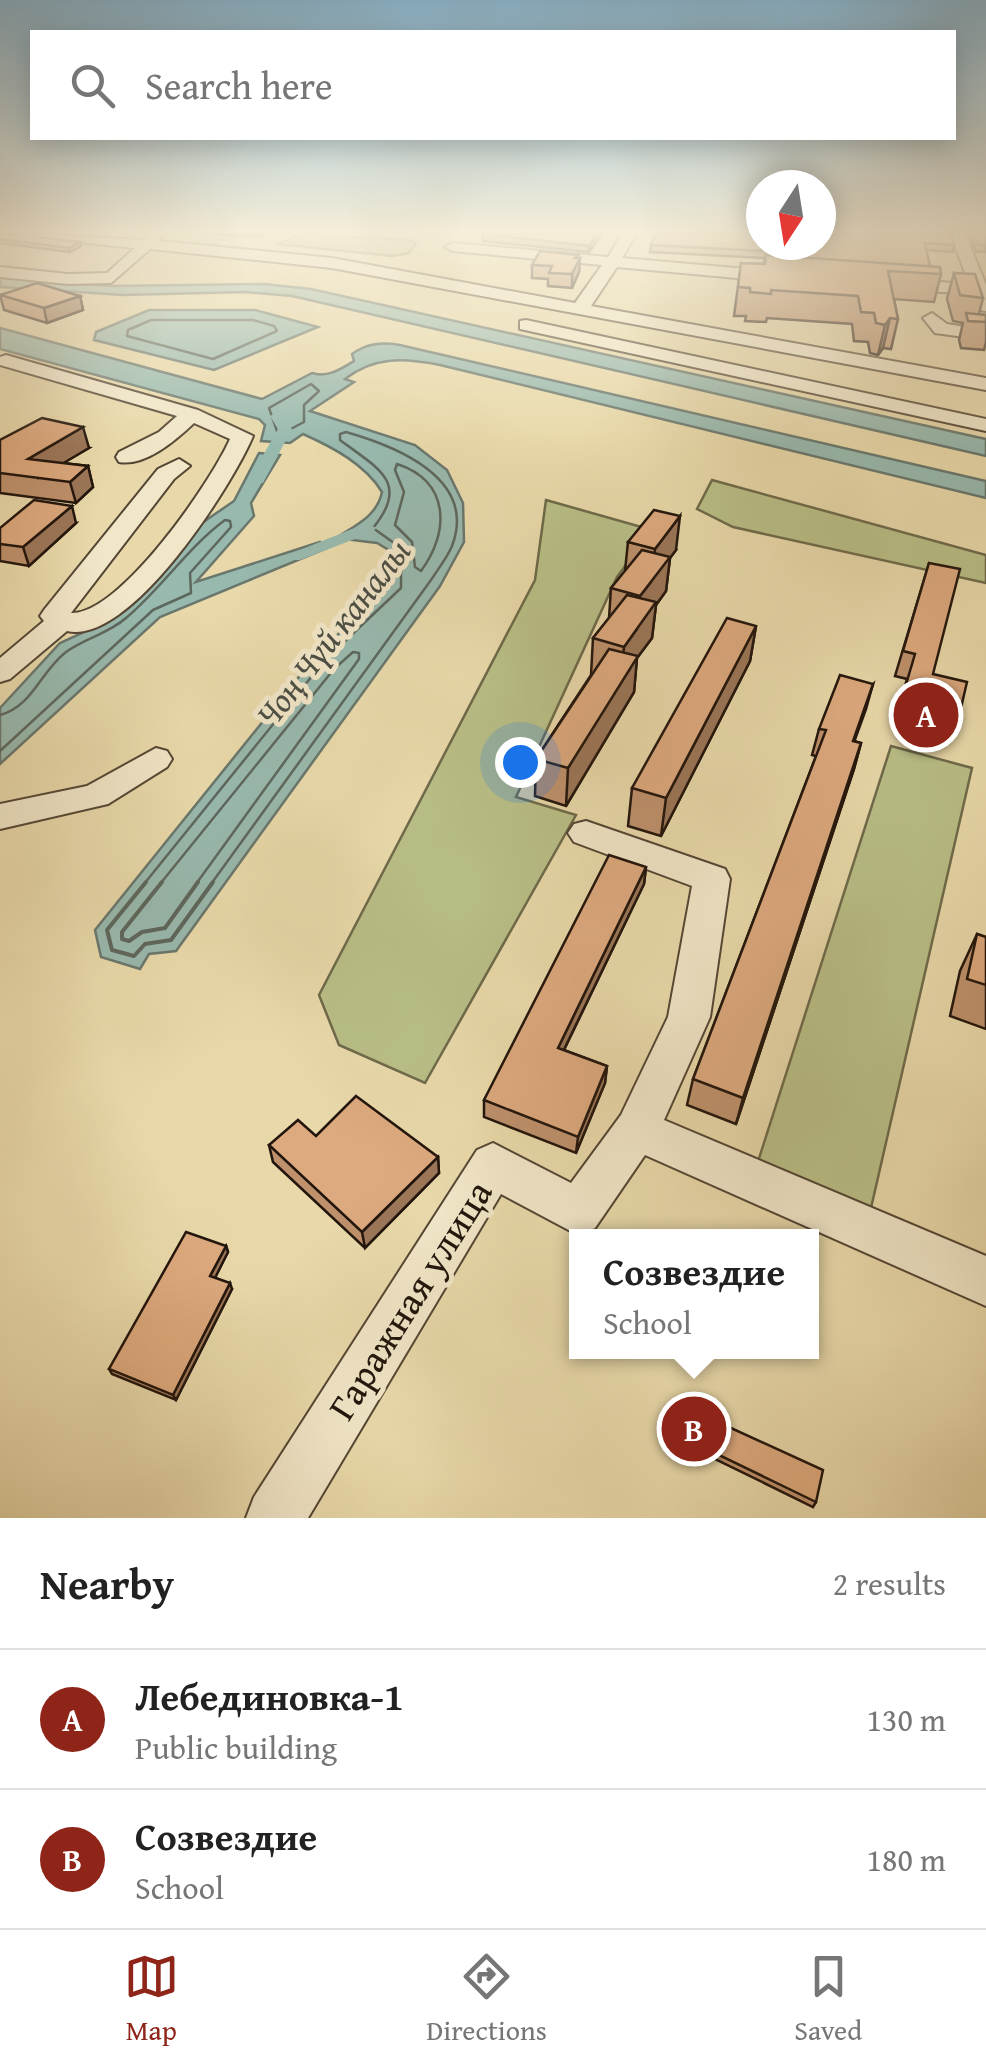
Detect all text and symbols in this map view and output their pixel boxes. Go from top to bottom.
search box [30,30,956,140]
text: Search here [145,57,333,113]
icon: search [65,58,120,113]
north arrow [746,170,836,260]
water label: Чоң Чүй каналы [243,527,423,738]
pin: A [894,678,958,752]
your location [495,737,546,788]
street label: Гаражная улица [313,1169,505,1430]
popup [569,1229,819,1359]
text: Созвездие [603,1243,785,1299]
text: School [603,1299,692,1346]
pin: B [662,1392,726,1466]
text: Nearby [40,1553,174,1614]
text: 2 results [833,1560,946,1607]
text: Лебединовка-1 [135,1668,404,1724]
text: A [62,1696,83,1743]
text: 130 m [867,1696,946,1743]
text: Public building [135,1724,337,1771]
text: Созвездие [135,1808,317,1864]
text: B [63,1836,82,1883]
text: 180 m [867,1836,946,1883]
text: School [135,1864,224,1911]
tab: Map [124,1949,179,2050]
tab: Directions [426,1949,547,2050]
tab: Saved [794,1949,862,2050]

